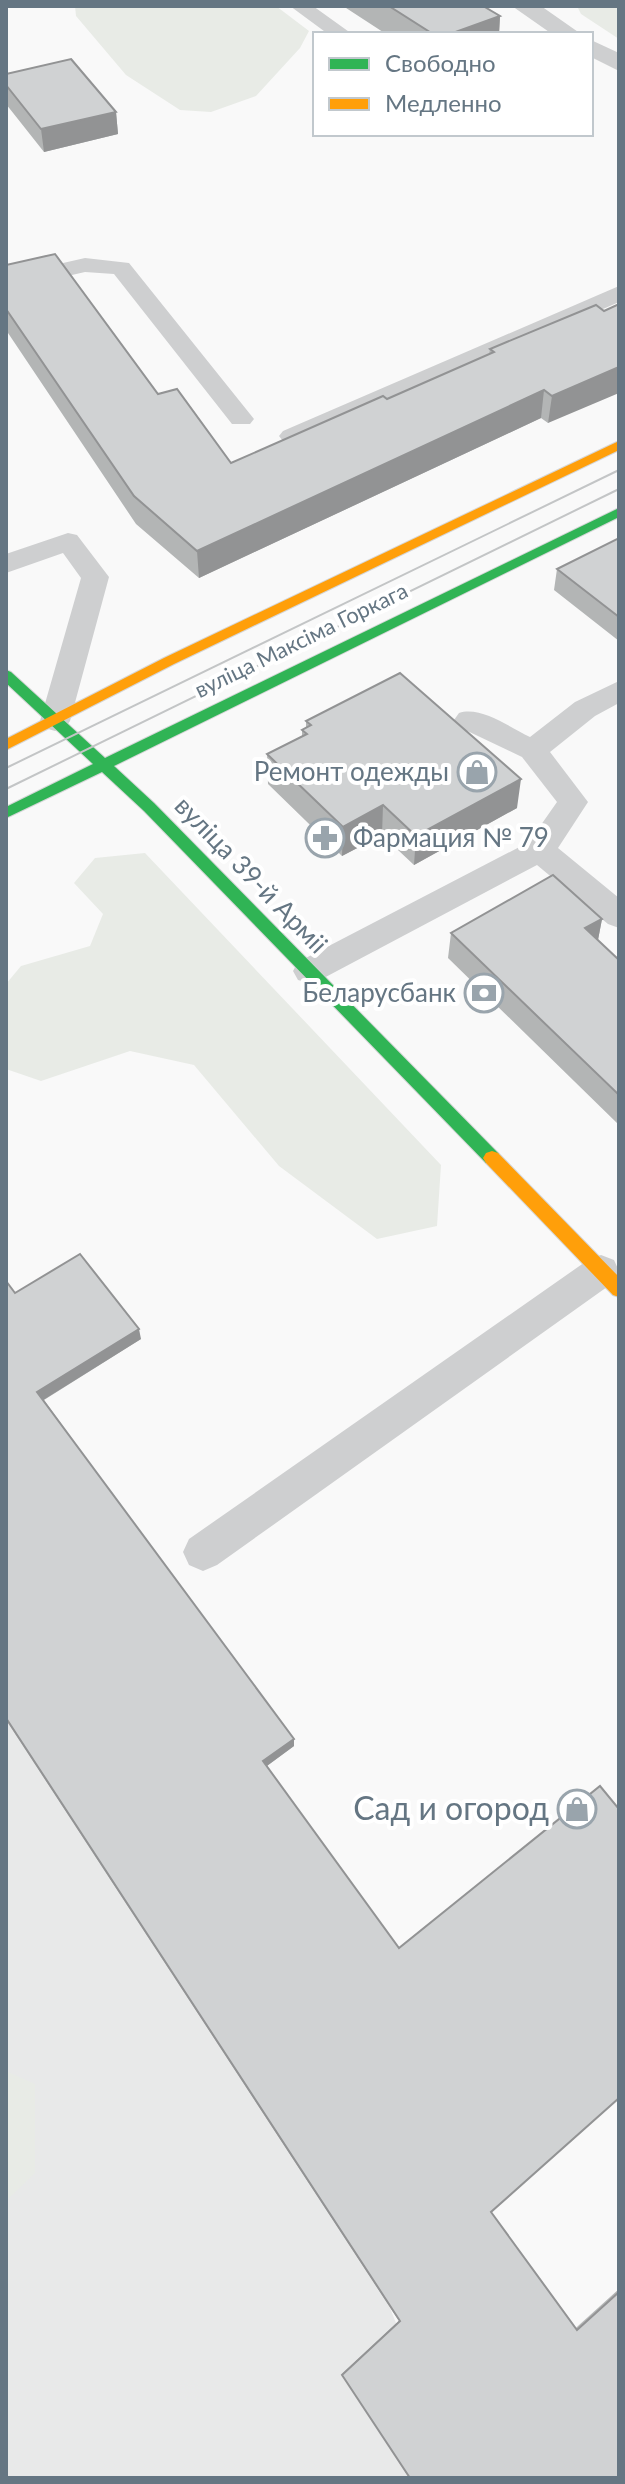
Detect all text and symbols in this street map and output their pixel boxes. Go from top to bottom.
legend [313,32,593,136]
text: Свободно [385,48,496,77]
text: Медленно [385,88,502,117]
street label: вуліца Максіма Горкага [190,576,412,703]
shop icon: Ремонт одежды [456,751,498,793]
place label: Ремонт одежды [254,755,449,787]
street label: вуліца 39-й Арміі [169,789,335,959]
pharmacy icon: Фармация № 79 [304,817,346,859]
place label: Фармация № 79 [353,821,549,853]
bank icon: Беларусбанк [463,972,505,1014]
place label: Беларусбанк [302,976,457,1008]
place label: Сад и огород [353,1788,549,1827]
shop icon: Сад и огород [556,1788,598,1830]

